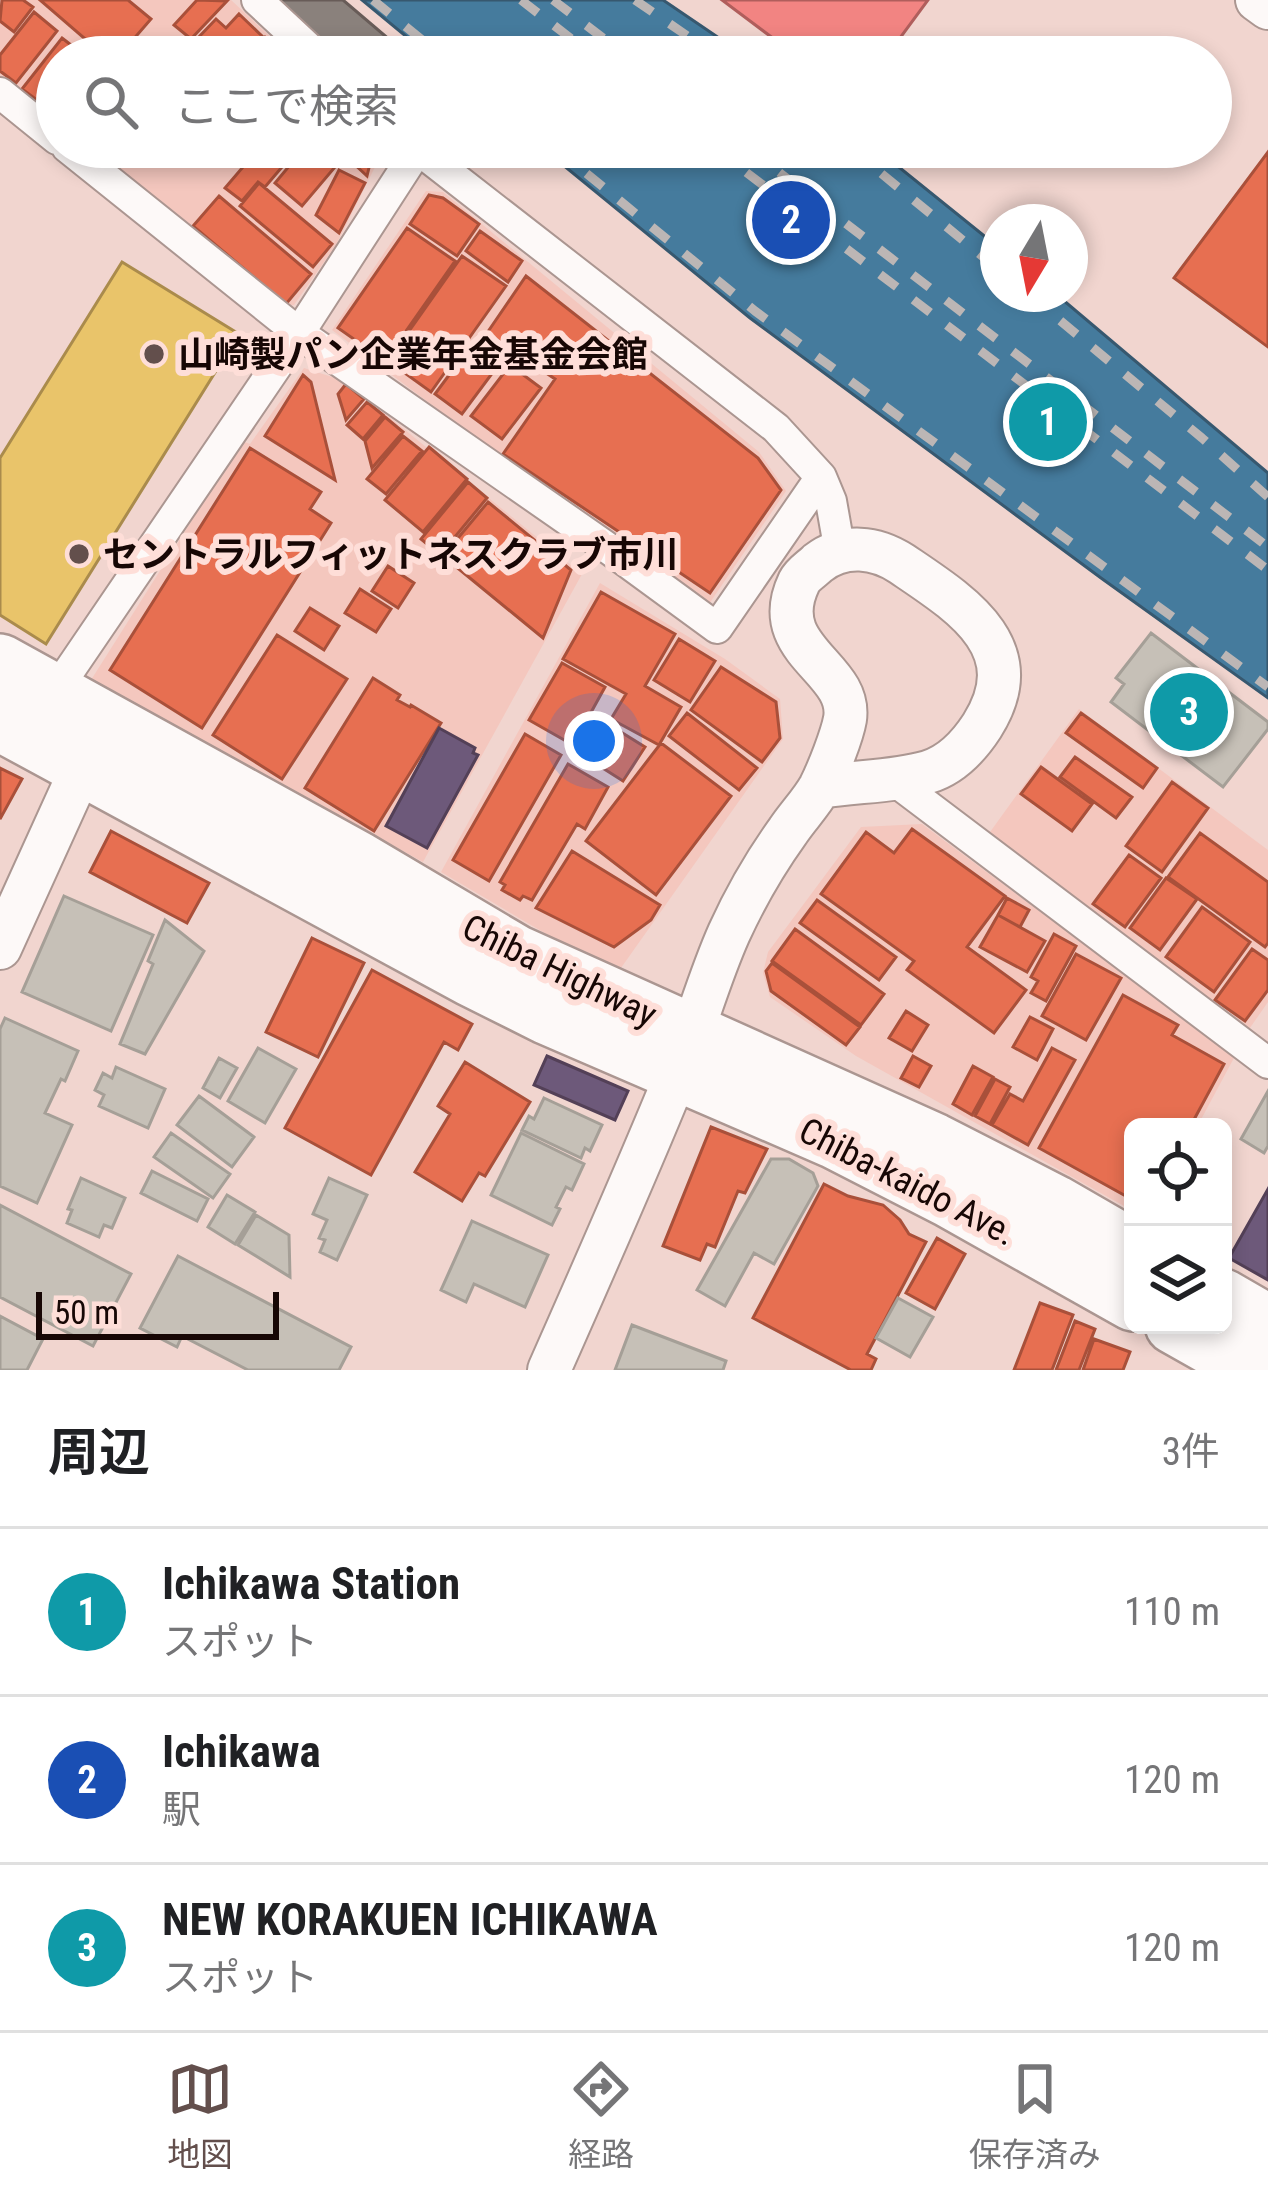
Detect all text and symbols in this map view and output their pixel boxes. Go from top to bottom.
search box [36,36,1232,168]
icon: search [78,69,144,135]
text: ここで検索 [174,80,399,133]
pin: 2 [752,175,830,265]
north arrow [980,204,1088,312]
place label: 山崎製パン企業年金基金会館 [178,334,648,376]
marker: 山崎製パン企業年金基金会館 [141,341,167,367]
pin: 1 [1009,377,1087,467]
place label: セントラルフィットネスクラブ市川 [103,534,678,576]
marker: セントラルフィットネスクラブ市川 [66,541,92,567]
pin: 3 [1150,667,1228,757]
your location [564,711,624,771]
street label: Chiba Highway [456,906,663,1036]
street label: Chiba-kaido Ave. [792,1109,1023,1254]
map controls [1124,1118,1232,1334]
button: locate [1124,1118,1232,1226]
button: layers [1124,1226,1232,1334]
scale bar [36,1286,279,1339]
text: 50 m [54,1293,119,1332]
text: 周辺 [48,1423,150,1482]
text: 3件 [1162,1429,1220,1475]
text: Ichikawa Station [162,1557,460,1610]
text: 1 [77,1589,97,1635]
text: 110 m [1124,1589,1220,1635]
text: スポット [162,1619,318,1665]
text: Ichikawa [162,1725,321,1778]
text: 2 [77,1757,97,1803]
text: 120 m [1124,1757,1220,1803]
text: 駅 [162,1787,201,1833]
text: NEW KORAKUEN ICHIKAWA [162,1893,658,1946]
text: 3 [77,1925,97,1971]
text: 120 m [1124,1925,1220,1971]
text: スポット [162,1955,318,2001]
tab: 地図 [167,2056,233,2176]
tab: 経路 [568,2056,634,2176]
tab: 保存済み [969,2056,1101,2176]

